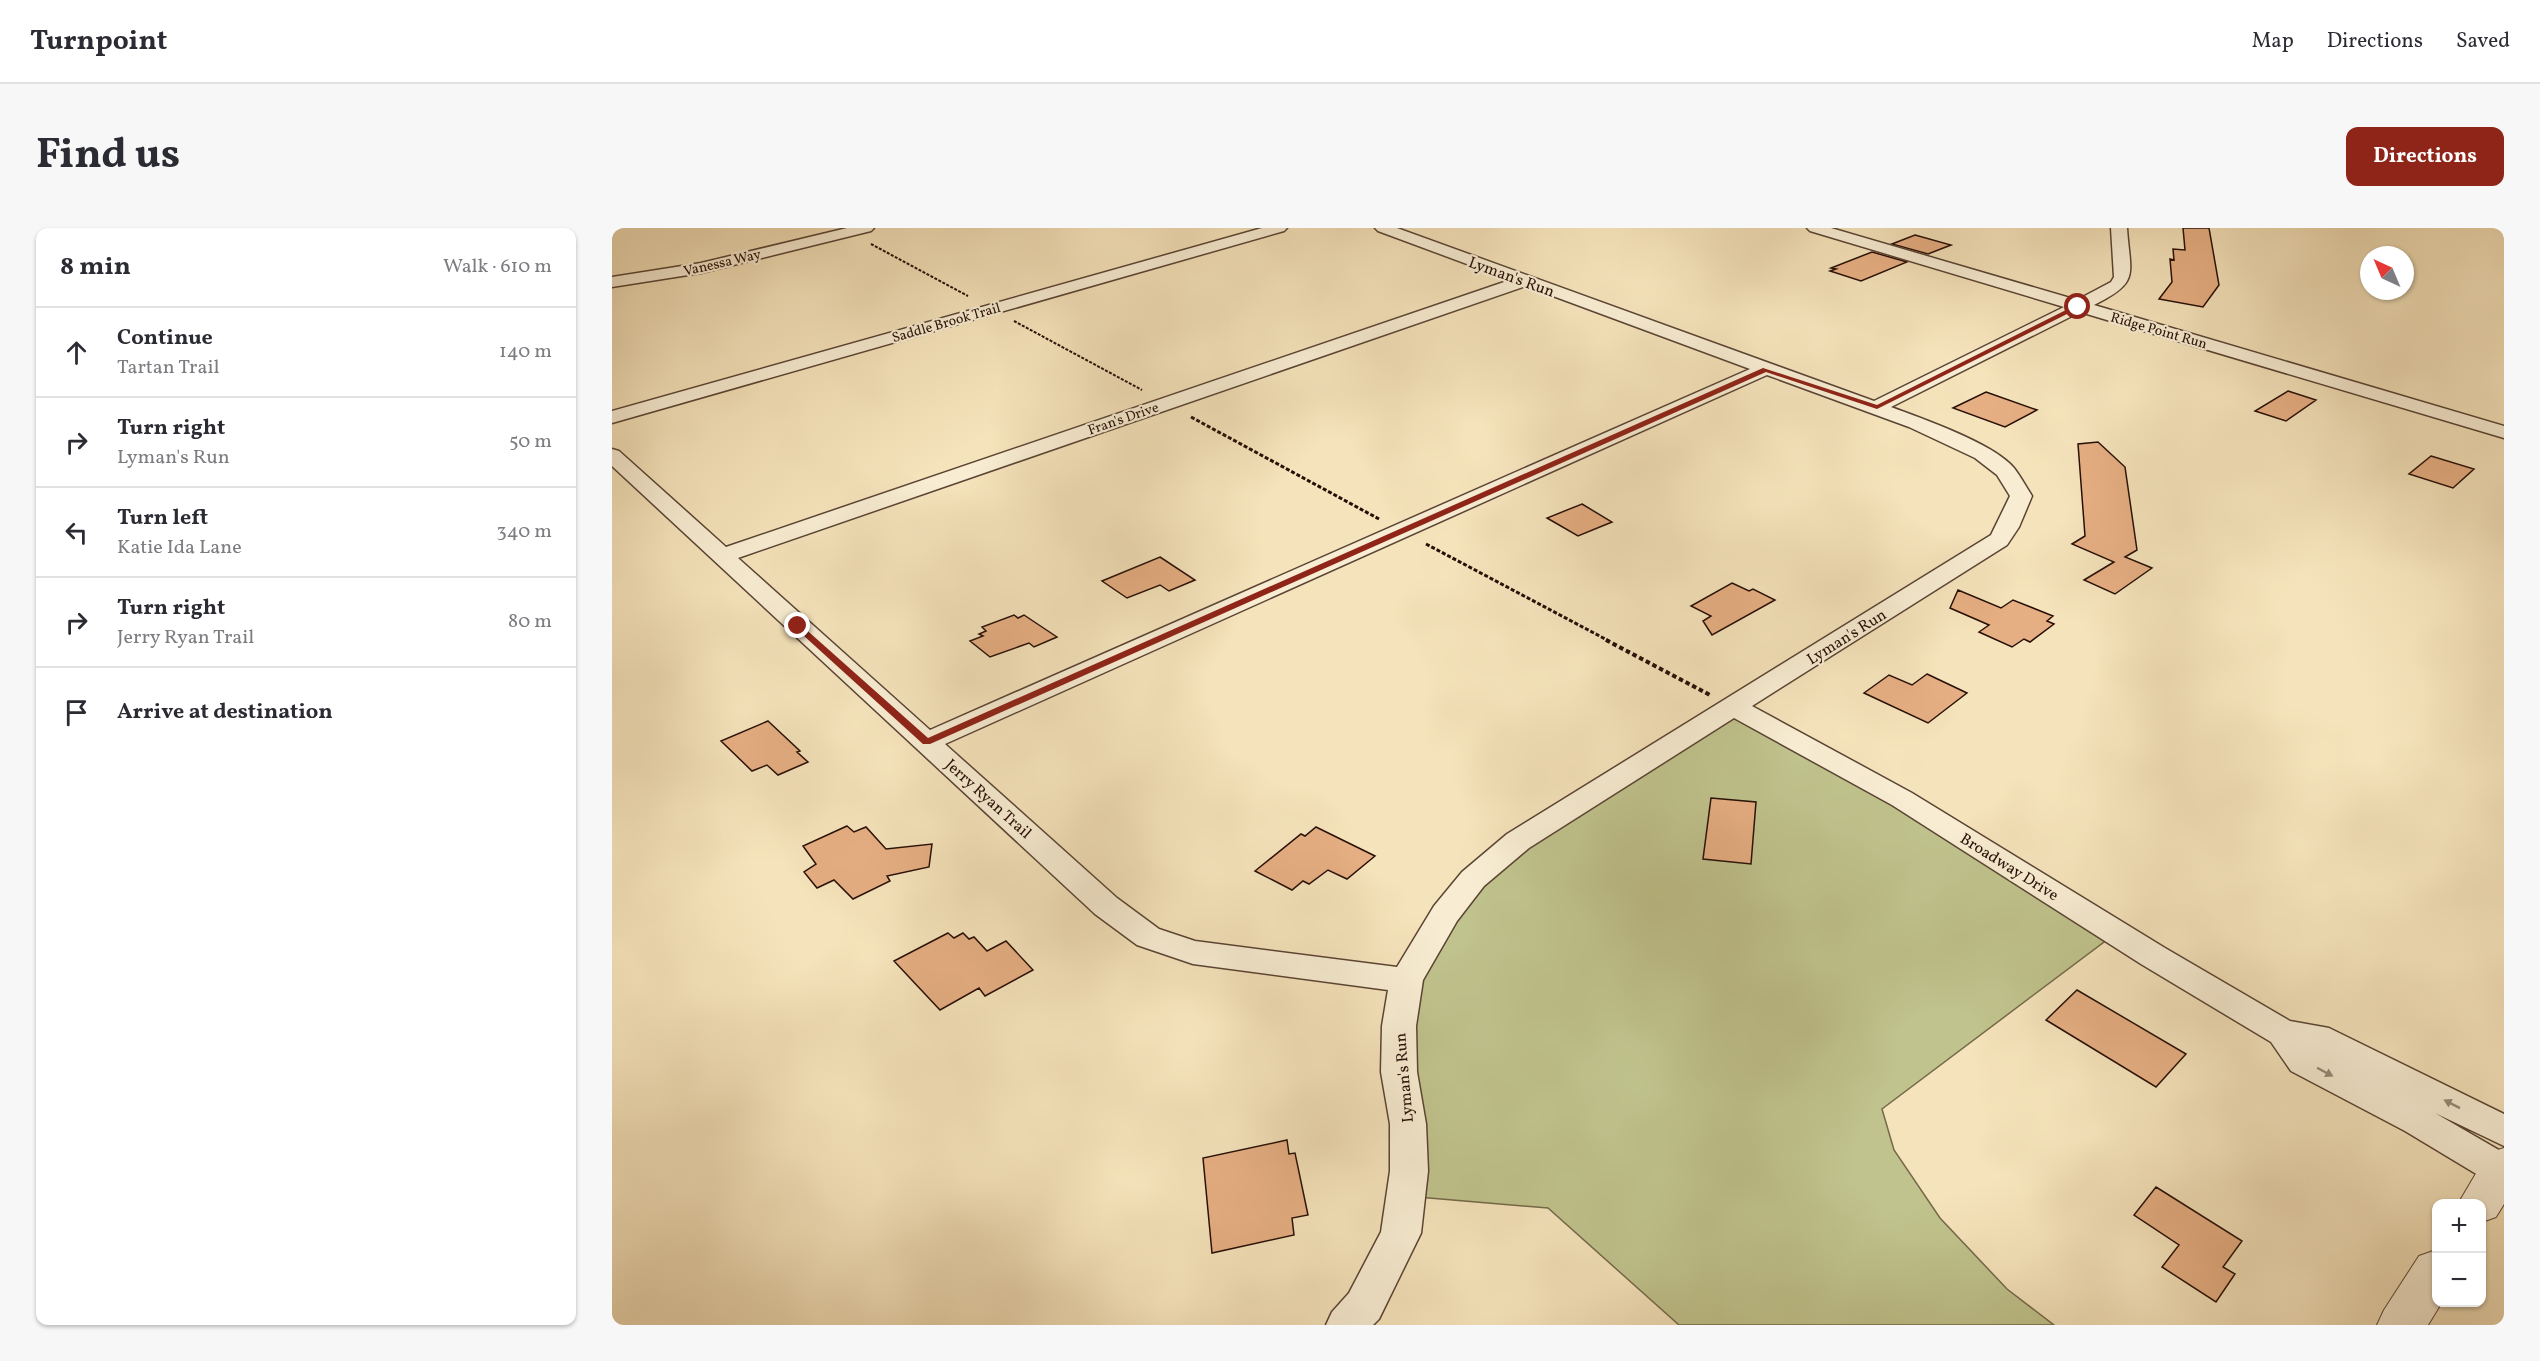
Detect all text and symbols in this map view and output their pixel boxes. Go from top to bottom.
text: Turnpoint [30,22,167,61]
text: Map [2252,27,2294,56]
text: Directions [2327,27,2423,56]
text: Saved [2456,27,2510,56]
text: Find us [36,127,180,186]
button: Directions [2346,127,2504,186]
street label: Vanessa Way [682,245,763,282]
north arrow [2360,246,2414,300]
text: 8 min [60,249,131,285]
street label: Lyman's Run [1465,252,1557,304]
text: Walk · 610 m [443,253,552,281]
route start [2064,293,2090,319]
street label: Saddle Brook Trail [890,299,1003,348]
street label: Ridge Point Run [2108,309,2209,354]
text: Continue [117,323,213,354]
icon: ahead [60,336,93,369]
text: 140 m [499,338,552,366]
text: Tartan Trail [117,354,219,382]
street label: Fran's Drive [1086,398,1162,440]
text: Turn right [117,413,225,444]
icon: right [60,426,93,459]
text: 50 m [509,428,552,456]
text: Lyman's Run [117,444,230,472]
text: Turn left [117,503,208,534]
icon: left [60,516,93,549]
text: 340 m [496,518,552,546]
text: Katie Ida Lane [117,534,242,562]
text: Turn right [117,593,225,624]
street label: Lyman's Run [1803,604,1891,671]
icon: right [60,606,93,639]
text: 80 m [508,608,552,636]
route end [784,612,810,638]
text: Jerry Ryan Trail [117,624,254,652]
icon: arrive [60,696,93,729]
text: Arrive at destination [117,697,333,728]
street label: Jerry Ryan Trail [939,755,1036,845]
street label: Broadway Drive [1955,829,2062,907]
street label: Lyman's Run [1390,1032,1420,1124]
one-way arrow [2317,1067,2334,1077]
one-way arrow [2443,1099,2460,1109]
map controls [2432,1199,2486,1307]
button: + [2432,1199,2486,1253]
button: − [2432,1253,2486,1307]

